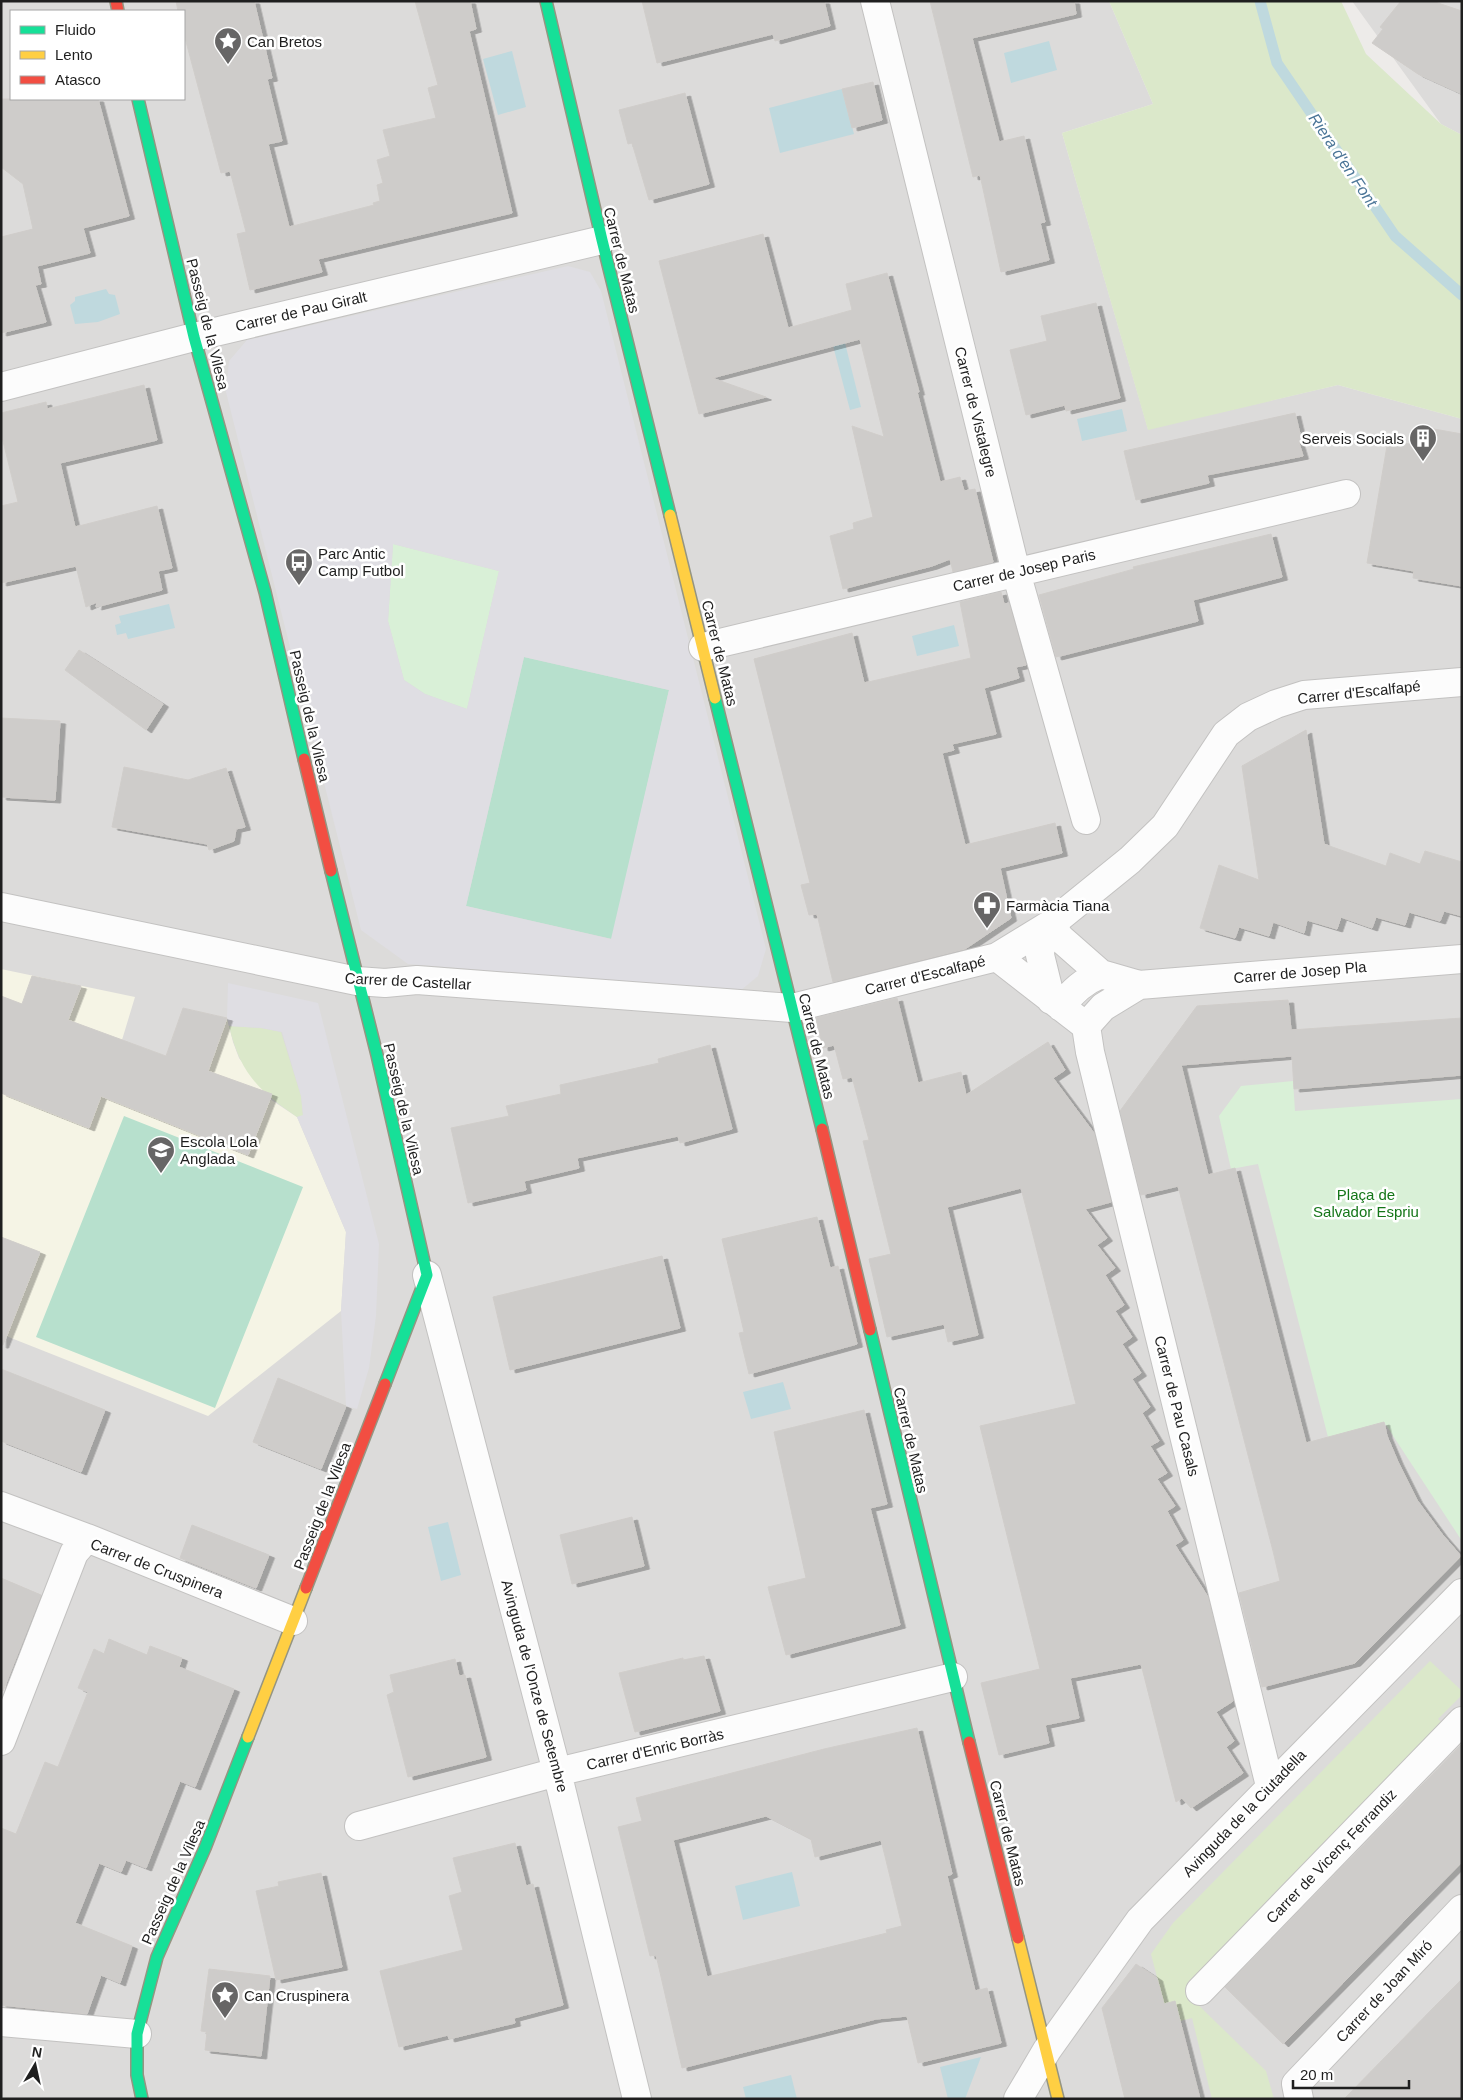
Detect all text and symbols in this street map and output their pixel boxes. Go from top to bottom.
legend [10,10,185,100]
text: Fluido [55,21,96,38]
place icon: Can Bretos [213,26,243,65]
place label: Can Bretos [247,33,322,50]
text: Lento [55,46,93,63]
text: Atasco [55,71,101,88]
water label: Riera d'en Font [1306,110,1381,210]
street label: Carrer de Matas [601,205,643,315]
street label: Passeig de la Vilesa [183,257,233,392]
street label: Carrer de Pau Giralt [234,287,369,334]
street label: Carrer de Vistalegre [952,345,1000,479]
building icon: Serveis Socials [1408,423,1438,462]
place label: Serveis Socials [1301,430,1404,447]
place label: Parc Antic Camp Futbol [318,545,404,579]
street label: Carrer de Josep Paris [951,545,1097,595]
bus stop icon: Parc Antic Camp Futbol [284,547,314,586]
street label: Carrer de Matas [699,598,741,708]
street label: Passeig de la Vilesa [287,648,334,784]
street label: Carrer d'Escalfapé [1297,677,1421,707]
pharmacy icon: Farmàcia Tiana [972,890,1002,929]
place label: Farmàcia Tiana [1006,897,1110,914]
street label: Carrer d'Escalfapé [863,952,987,998]
street label: Carrer de Josep Pla [1233,958,1368,986]
street label: Carrer de Castellar [344,969,472,993]
street label: Carrer de Matas [796,991,838,1101]
street label: Passeig de la Vilesa [381,1041,428,1177]
place label: Escola Lola Anglada [180,1133,258,1167]
school or university icon: Escola Lola Anglada [146,1135,176,1174]
park label: Plaça de Salvador Espriu [1313,1186,1419,1220]
street label: Carrer de Pau Casals [1151,1334,1203,1478]
street label: Carrer de Matas [891,1385,931,1495]
street label: Passeig de la Vilesa [290,1439,354,1572]
street label: Carrer de Cruspinera [88,1535,226,1601]
street label: Avinguda de l'Onze de Setembre [498,1578,572,1794]
street label: Carrer d'Enric Borràs [585,1725,725,1773]
street label: Avinguda de la Ciutadella [1179,1746,1310,1880]
street label: Carrer de Matas [987,1778,1029,1888]
street label: Carrer de Vicenç Ferrandiz [1262,1785,1400,1927]
street label: Passeig de la Vilesa [138,1816,208,1947]
street label: Carrer de Joan Miró [1332,1936,1436,2046]
place icon: Can Cruspinera [210,1980,240,2019]
place label: Can Cruspinera [244,1987,350,2004]
north arrow [10,2040,60,2090]
text: N [31,2043,43,2061]
scale bar [1293,2058,1409,2090]
text: 20 m [1300,2066,1333,2083]

